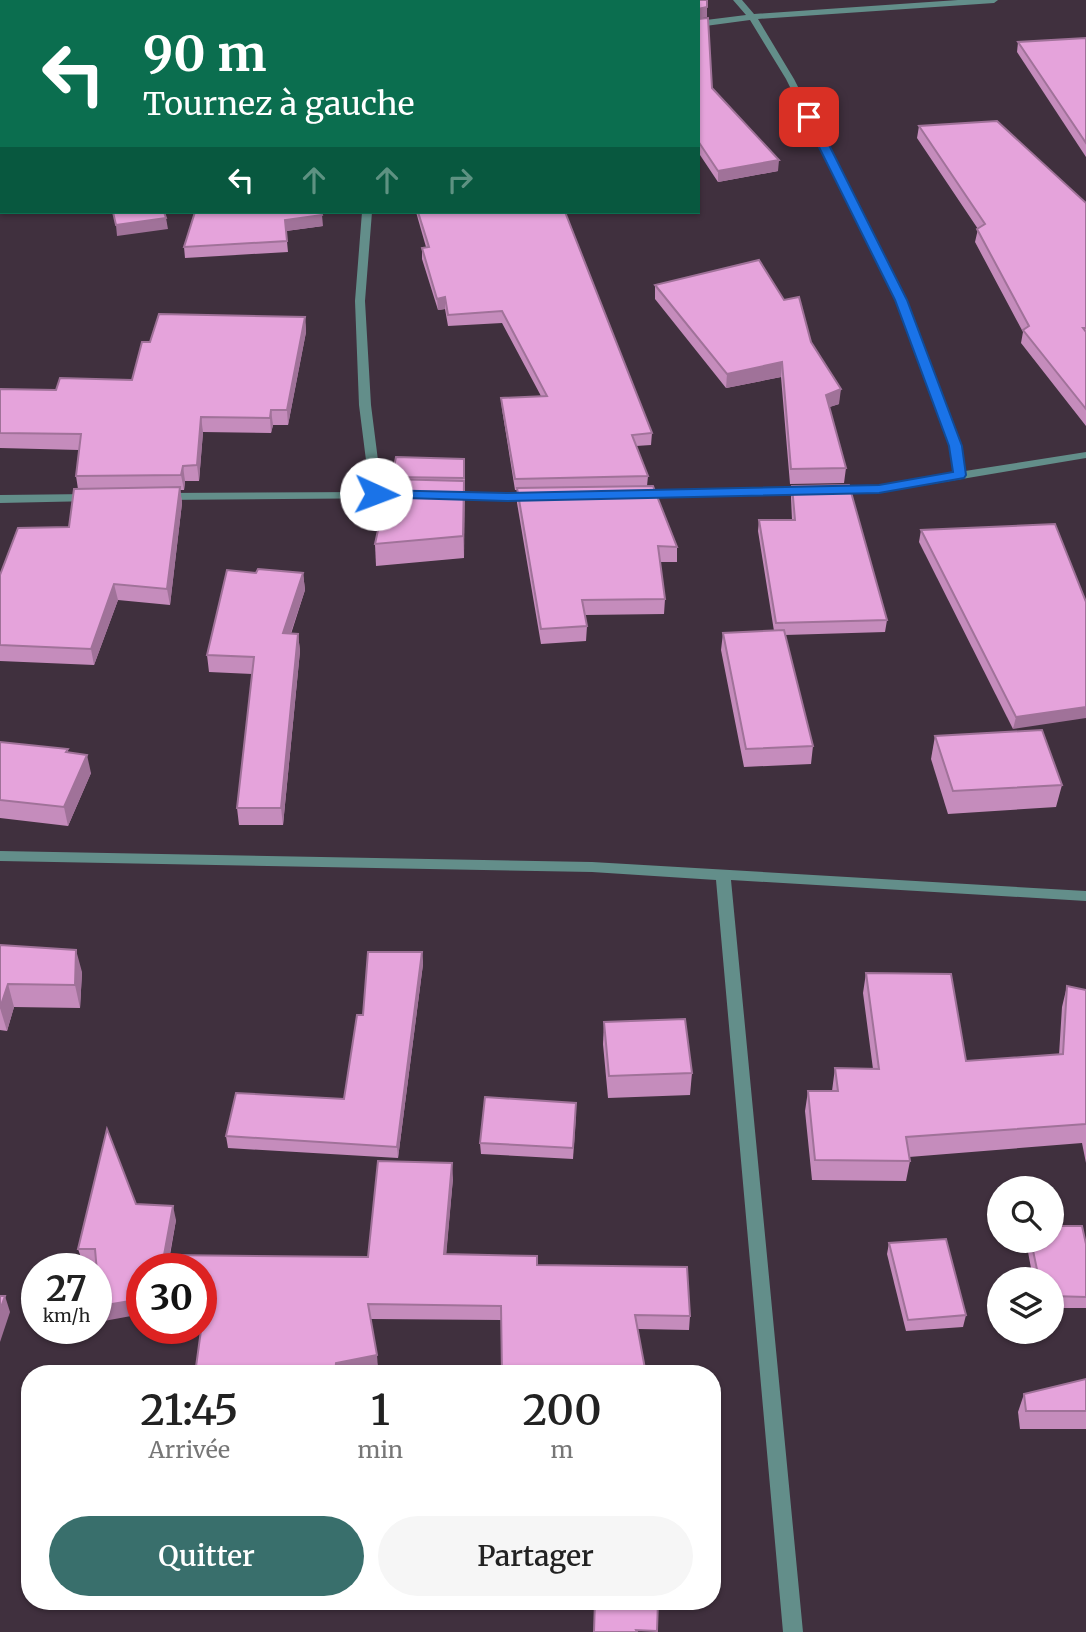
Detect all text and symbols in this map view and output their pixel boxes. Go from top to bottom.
text: 90 m [143,23,267,84]
icon: left [28,28,119,119]
text: Tournez à gauche [143,84,414,124]
pin [779,87,839,147]
icon: arrive [790,98,828,136]
icon: left [222,161,260,199]
icon: ahead [295,161,333,199]
icon: ahead [368,161,406,199]
icon: right [441,161,479,199]
position arrow [339,457,413,531]
map controls [987,1176,1064,1344]
button: search [987,1176,1064,1253]
speed limit sign: 30 [126,1253,217,1344]
text: 27 [46,1267,87,1311]
button: layers [987,1267,1064,1344]
text: km/h [43,1304,90,1327]
text: 21:45 [140,1384,238,1436]
text: 1 [371,1384,390,1436]
text: 200 [522,1384,602,1436]
text: Arrivée [149,1435,230,1464]
text: min [358,1435,403,1464]
text: m [551,1435,573,1464]
button: Quitter [49,1516,364,1596]
button: Partager [378,1516,693,1596]

